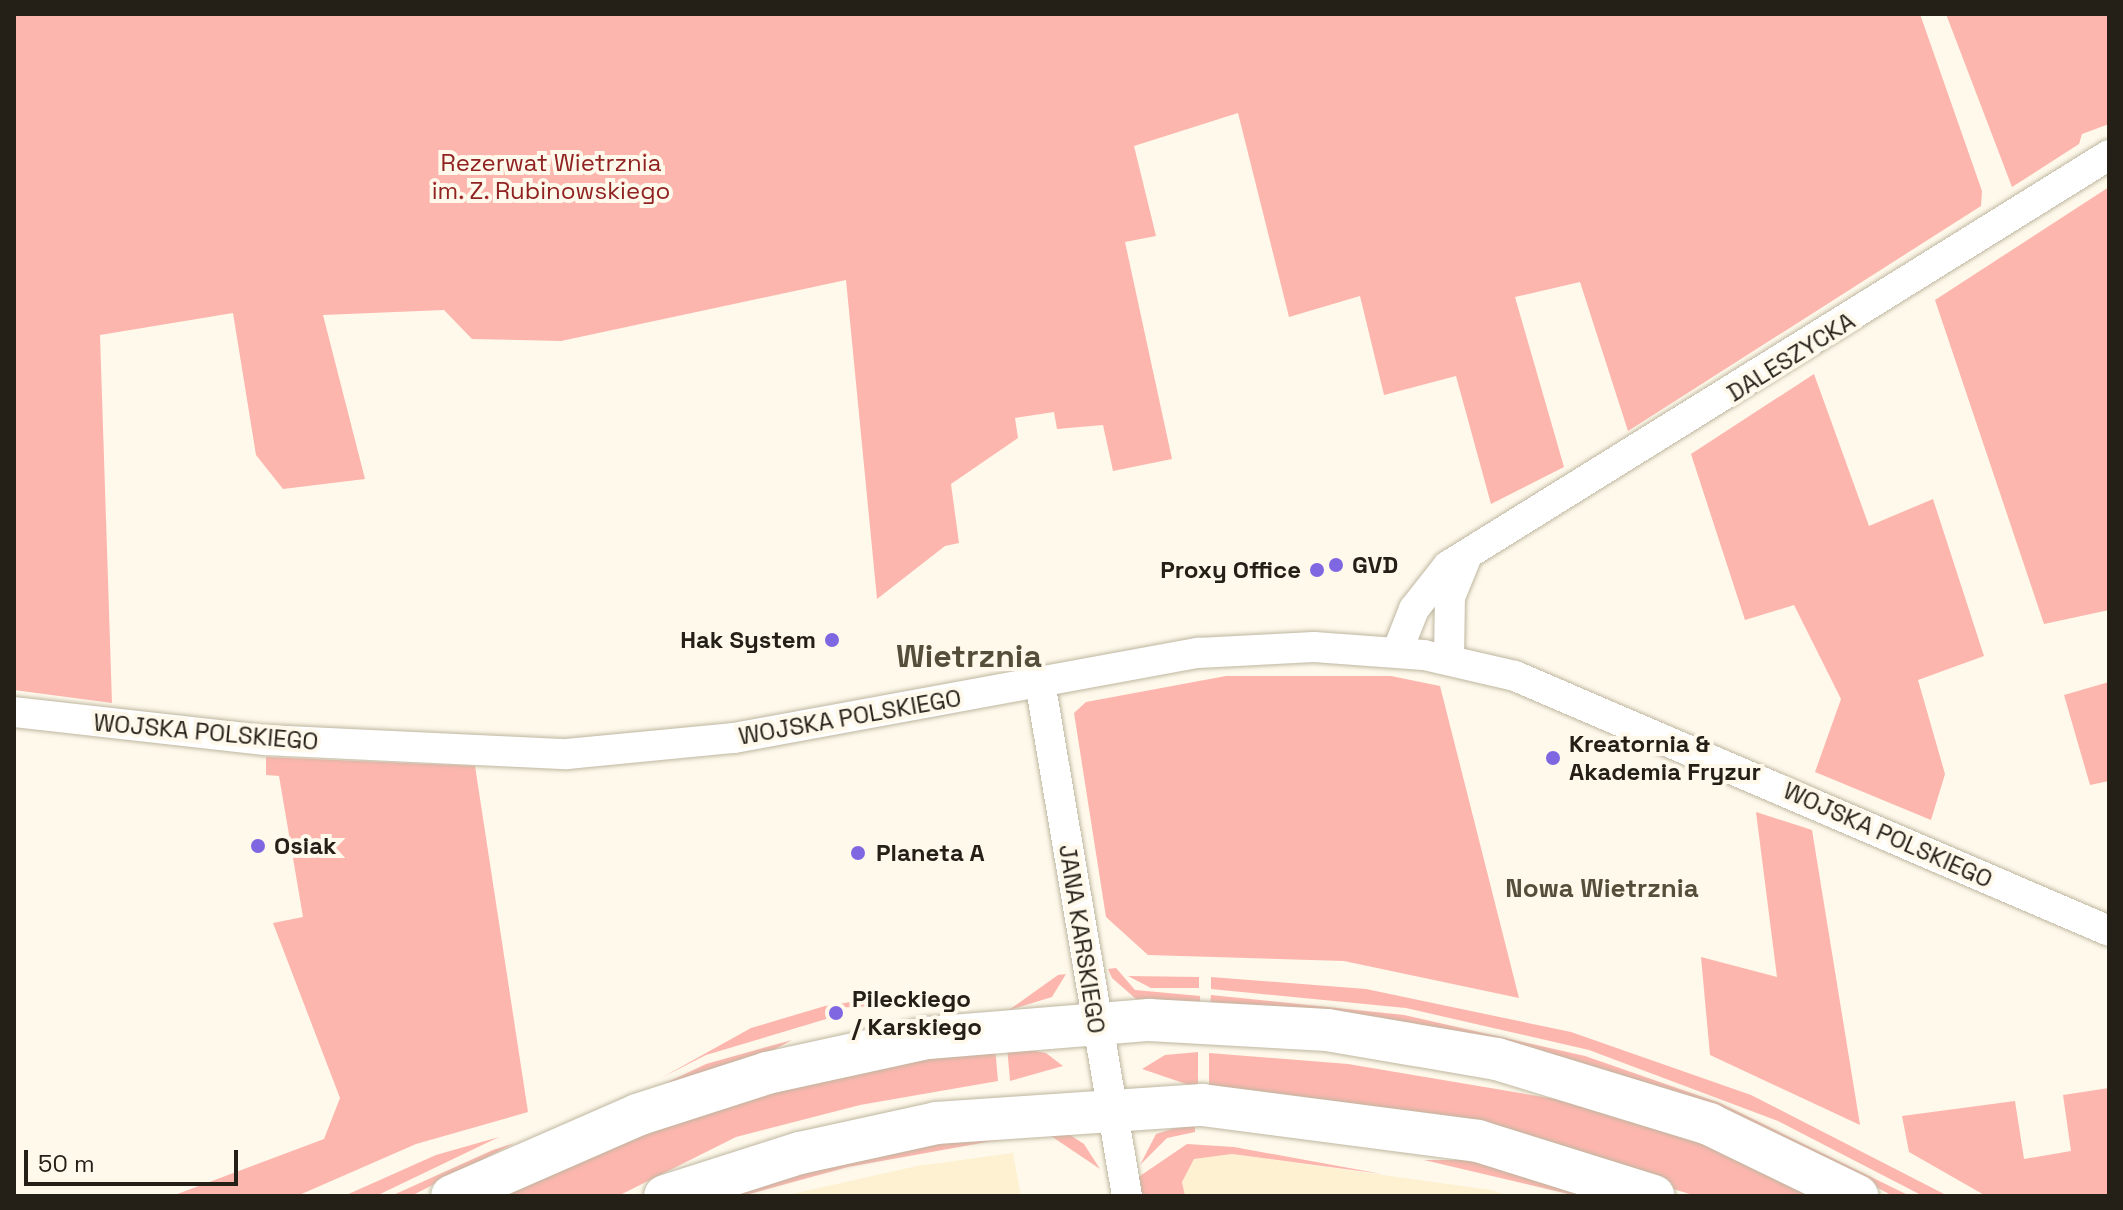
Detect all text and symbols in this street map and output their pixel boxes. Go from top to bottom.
park label: Rezerwat Wietrznia im. Z. Rubinowskiego [431,149,671,205]
street label: DALESZYCKA [1722,306,1860,408]
place label: GVD [1352,551,1398,579]
place label: Proxy Office [1160,556,1301,584]
marker: GVD [1327,556,1345,574]
marker: Proxy Office [1308,561,1326,579]
place label: Hak System [680,626,816,654]
marker: Hak System [823,631,841,649]
district label: Wietrznia [896,637,1042,675]
street label: WOJSKA POLSKIEGO [736,683,964,751]
street label: WOJSKA POLSKIEGO [92,708,320,756]
place label: Kreatornia & Akademia Fryzur [1569,730,1761,786]
marker: Kreatornia & Akademia Fryzur [1544,749,1562,767]
street label: WOJSKA POLSKIEGO [1779,776,1997,894]
place label: Osiak [274,832,337,860]
marker: Osiak [249,837,267,855]
place label: Planeta A [876,839,985,867]
marker: Planeta A [847,842,869,864]
street label: JANA KARSKIEGO [1053,842,1111,1036]
district label: Nowa Wietrznia [1505,873,1699,905]
place label: Pileckiego / Karskiego [852,985,982,1041]
marker: Pileckiego / Karskiego [827,1004,845,1022]
scale bar [28,1134,242,1184]
text: 50 m [38,1148,95,1179]

